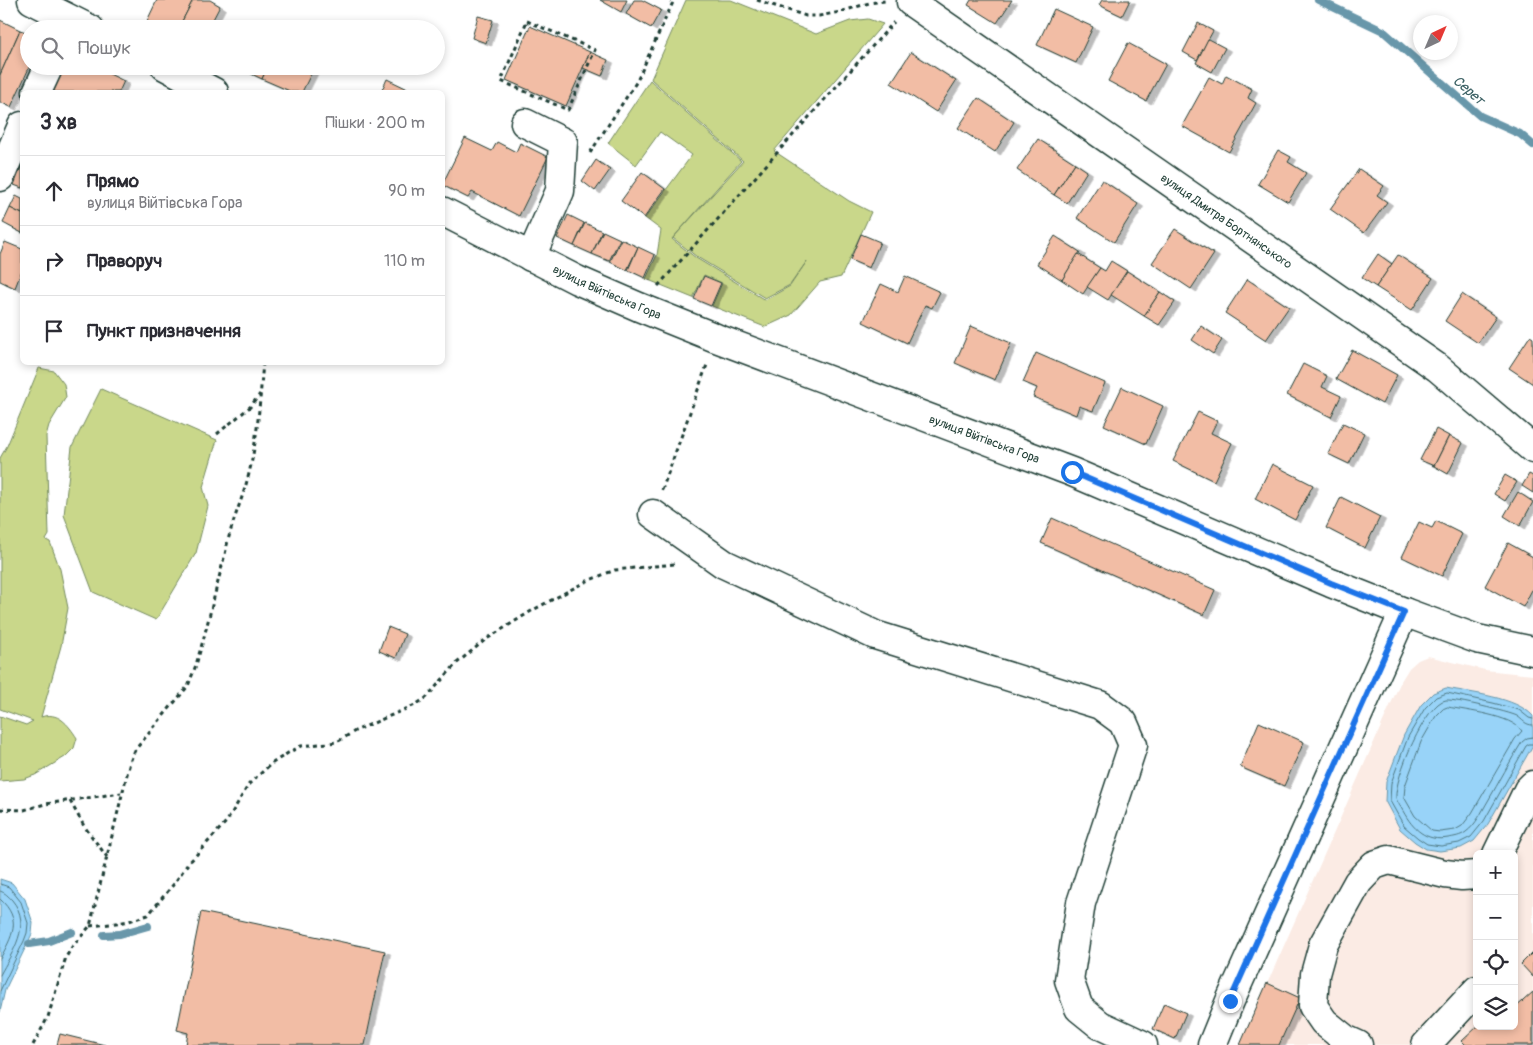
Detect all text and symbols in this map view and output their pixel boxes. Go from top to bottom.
north arrow [1413,15,1458,60]
search box [20,20,445,75]
icon: search [38,34,66,62]
text: Пошук [78,36,131,60]
water label: Серет [1449,72,1489,110]
text: 3 хв [40,109,77,136]
text: Пішки · 200 m [325,113,425,133]
text: Прямо [87,169,139,193]
street label: вулиця Дмитра Бортнянського [1158,171,1295,273]
icon: ahead [40,177,68,205]
text: 90 m [388,181,425,201]
text: вулиця Війтівська Гора [87,193,243,213]
icon: right [40,247,68,275]
text: Праворуч [87,249,162,273]
text: 110 m [384,251,425,271]
street label: вулиця Війтівська Гора [550,262,663,323]
icon: arrive [40,317,68,345]
text: Пункт призначення [87,319,241,343]
street label: вулиця Війтівська Гора [927,412,1042,467]
route start [1061,461,1084,484]
map controls [1473,850,1518,1030]
button: + [1473,850,1518,895]
button: − [1473,895,1518,940]
button: locate [1473,940,1518,985]
button: layers [1473,985,1518,1030]
route end [1219,990,1242,1013]

